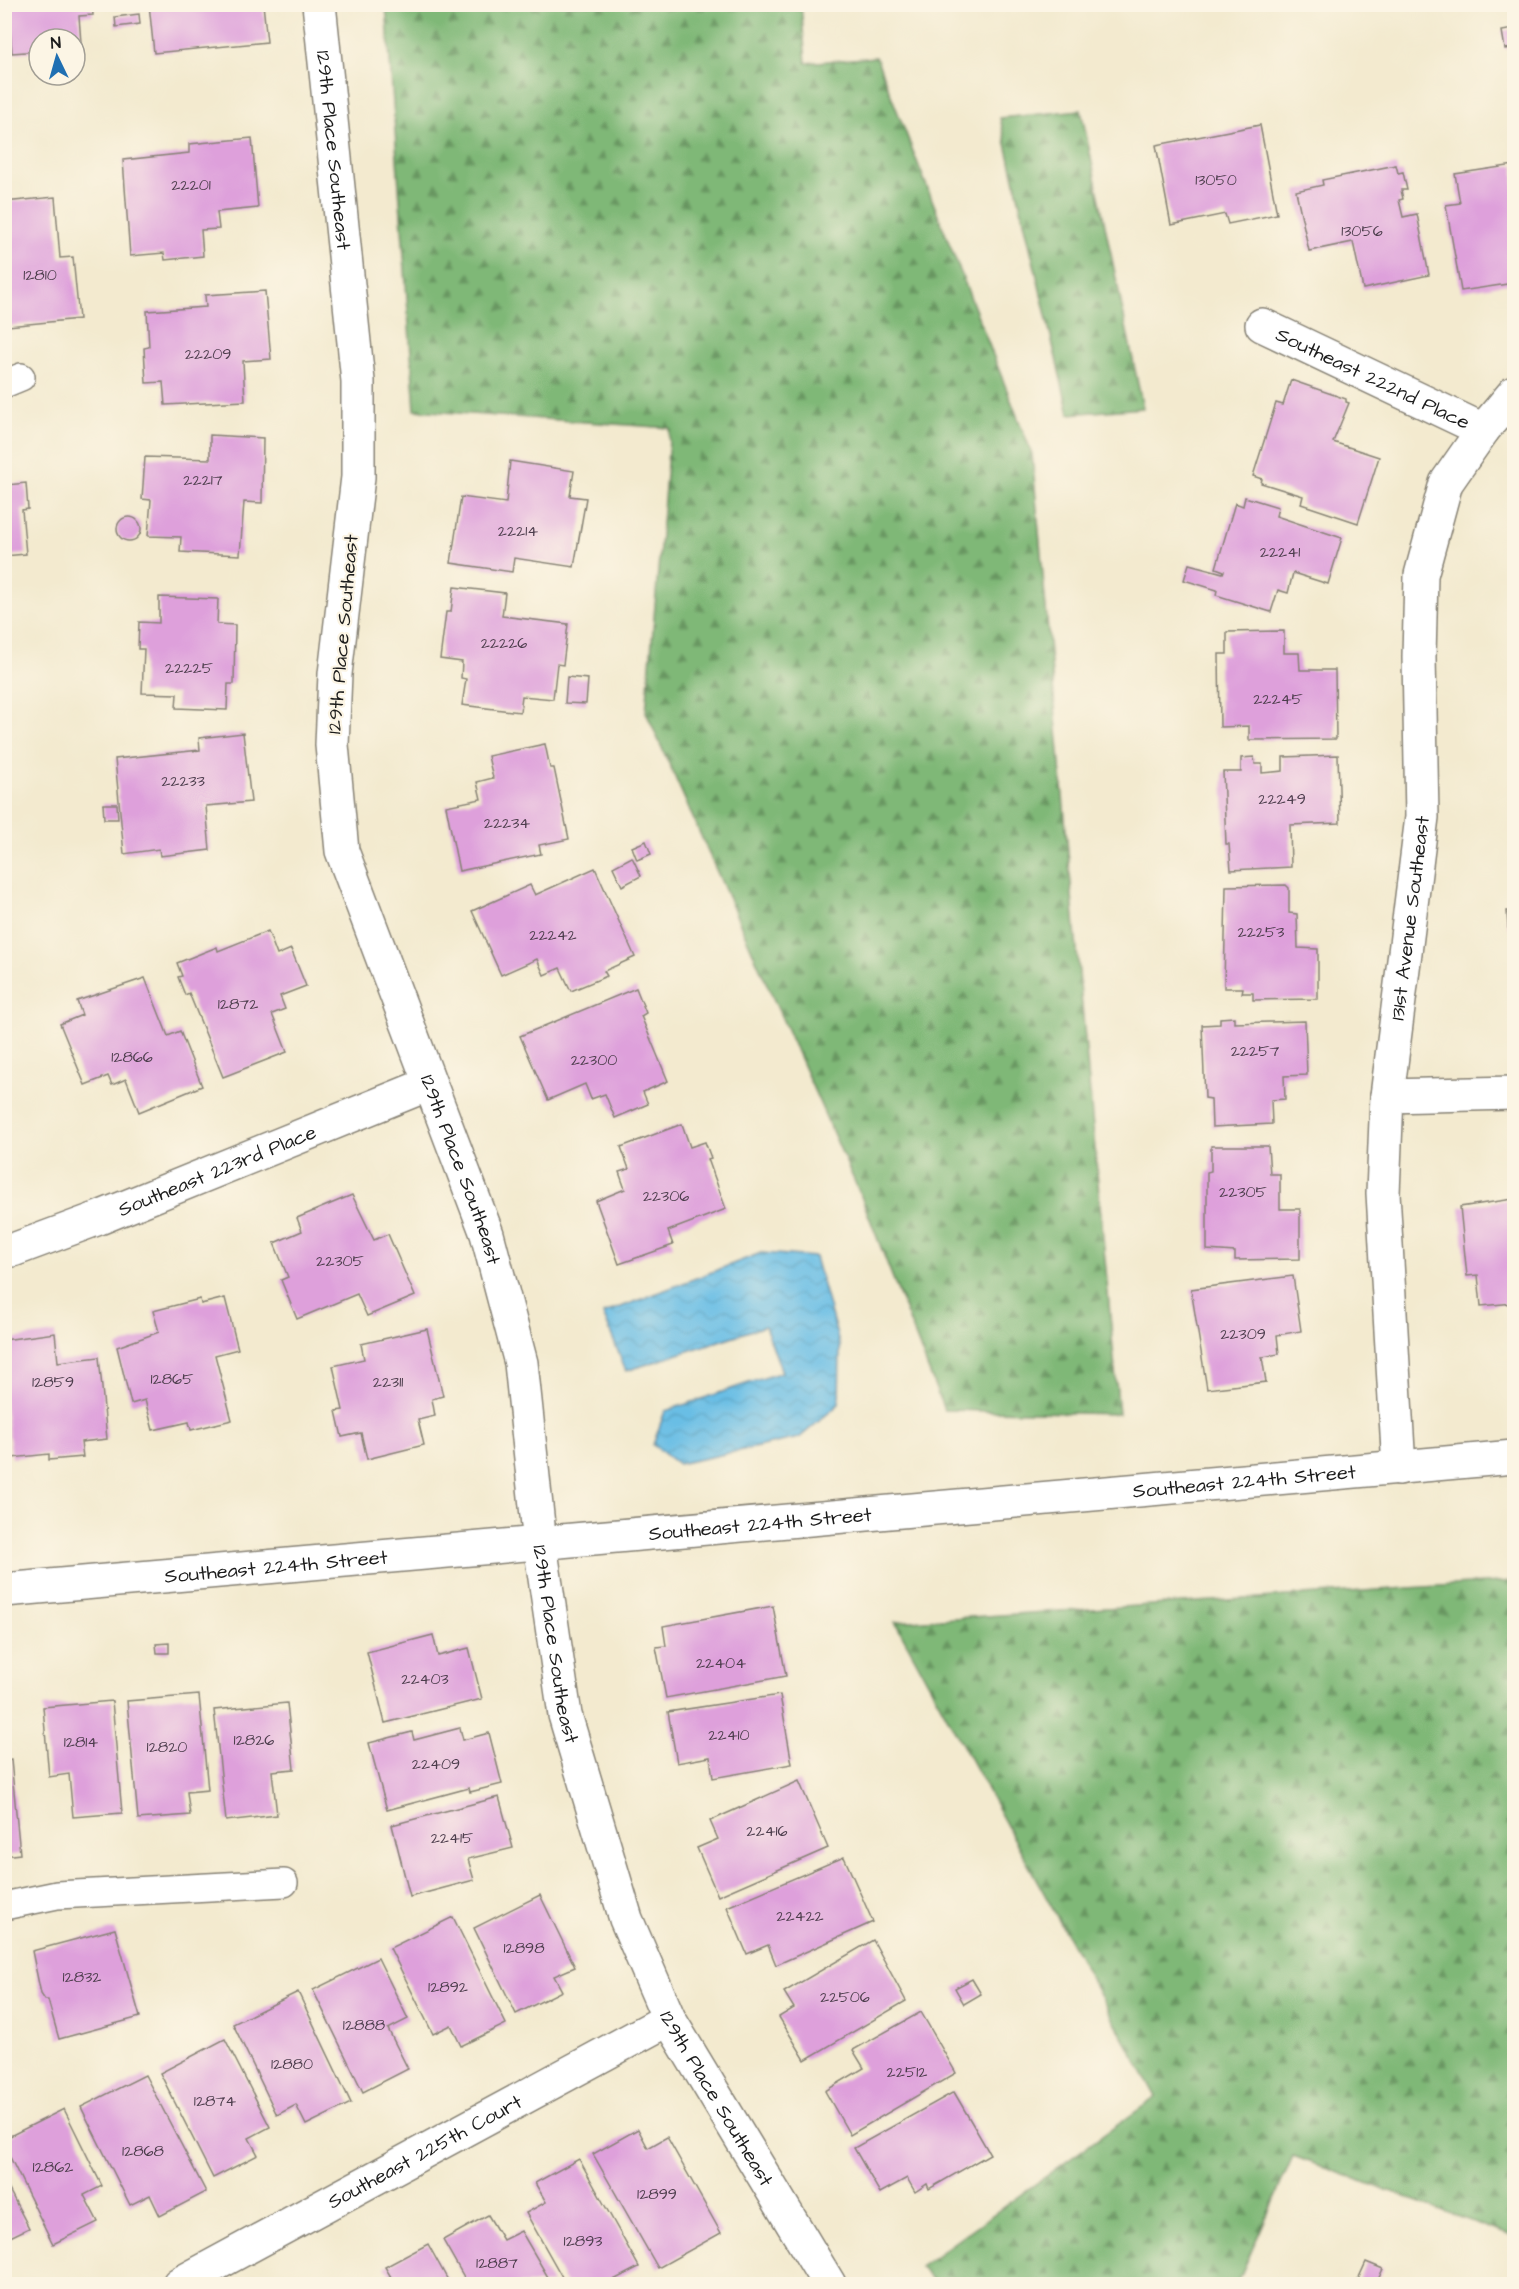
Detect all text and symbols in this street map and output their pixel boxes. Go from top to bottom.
north arrow [27,27,87,87]
text: N [50,32,62,54]
street label: 129th Place Southeast [309,49,357,251]
house number: 13050 [1195,169,1237,191]
house number: 22201 [171,174,211,196]
house number: 13056 [1341,220,1383,242]
house number: 12810 [23,264,57,286]
street label: Southeast 222nd Place [1271,321,1474,437]
house number: 22209 [185,343,231,365]
house number: 22217 [183,469,223,491]
house number: 22214 [498,520,538,542]
street label: 129th Place Southeast [320,533,366,735]
house number: 22241 [1260,541,1300,563]
house number: 22226 [481,632,527,654]
house number: 22225 [165,657,214,679]
house number: 22245 [1253,688,1304,710]
house number: 22233 [161,770,205,792]
house number: 22249 [1258,788,1306,810]
house number: 22234 [484,812,530,834]
street label: 131st Avenue Southeast [1384,814,1437,1022]
house number: 22253 [1238,921,1284,943]
house number: 22242 [529,924,577,946]
house number: 12872 [218,993,258,1015]
house number: 22257 [1231,1040,1279,1062]
house number: 12866 [111,1046,153,1068]
house number: 22300 [571,1049,617,1071]
street label: 129th Place Southeast [413,1071,507,1268]
street label: Southeast 223rd Place [114,1118,321,1224]
house number: 22305 [1219,1181,1268,1203]
house number: 22306 [643,1185,689,1207]
house number: 22305 [316,1250,365,1272]
house number: 22309 [1220,1323,1266,1345]
house number: 12865 [151,1368,194,1390]
house number: 12859 [32,1371,74,1393]
house number: 22311 [373,1371,403,1393]
street label: Southeast 224th Street [1132,1458,1357,1506]
street label: Southeast 224th Street [647,1501,873,1548]
street label: Southeast 224th Street [163,1543,389,1591]
street label: 129th Place Southeast [525,1543,586,1747]
house number: 22404 [696,1652,746,1674]
house number: 22403 [401,1668,449,1690]
house number: 22410 [708,1724,750,1746]
house number: 12826 [234,1729,274,1751]
house number: 12814 [64,1731,98,1753]
house number: 12820 [147,1736,187,1758]
house number: 22409 [412,1753,460,1775]
house number: 22416 [746,1820,788,1842]
house number: 22415 [431,1827,474,1849]
house number: 22422 [776,1905,824,1927]
house number: 12898 [503,1937,545,1959]
house number: 12832 [63,1966,101,1988]
house number: 12892 [428,1976,468,1998]
house number: 22506 [820,1986,870,2008]
street label: 129th Place Southeast [652,2007,780,2192]
house number: 12888 [343,2014,385,2036]
house number: 12880 [271,2053,313,2075]
house number: 22512 [887,2061,927,2083]
street label: Southeast 225th Court [323,2088,527,2216]
house number: 12874 [194,2090,236,2112]
house number: 12868 [122,2140,164,2162]
house number: 12862 [33,2156,73,2178]
house number: 12899 [637,2183,677,2205]
house number: 12893 [564,2230,602,2252]
house number: 12887 [476,2252,518,2274]

